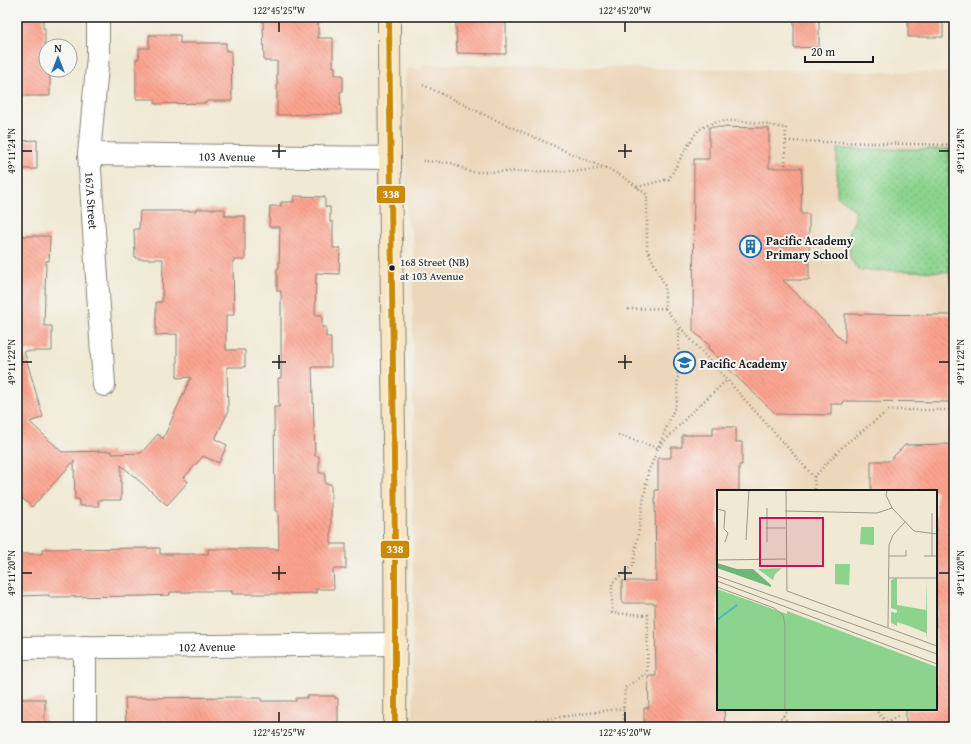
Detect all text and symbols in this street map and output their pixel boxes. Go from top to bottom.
text: 122°45'25"W [253,3,306,18]
text: 122°45'20"W [599,3,652,18]
north arrow [38,38,78,78]
scale bar [805,38,873,64]
text: N [54,40,62,56]
text: 20 m [811,43,835,60]
text: 49°11'24"N [4,128,19,174]
text: 49°11'24"N [953,128,968,174]
street label: 103 Avenue [198,147,256,165]
street label: 167A Street [82,171,102,231]
line badge: 338 [376,185,406,204]
text: 338 [382,186,400,202]
place label: Pacific Academy Primary School [766,232,854,263]
building icon: Pacific Academy Primary School [738,234,764,260]
place label: 168 Street (NB) at 103 Avenue [400,254,469,284]
marker: 168 Street (NB) at 103 Avenue [387,263,397,273]
text: 49°11'22"N [4,339,19,385]
text: 49°11'22"N [953,339,968,385]
school or university icon: Pacific Academy [671,350,697,376]
place label: Pacific Academy [700,355,788,372]
inset map [717,490,937,710]
line badge: 338 [380,540,410,559]
text: 338 [386,541,404,557]
text: 49°11'20"N [4,550,19,596]
text: 49°11'20"N [953,550,968,596]
street label: 102 Avenue [178,637,236,655]
text: 122°45'25"W [253,725,306,740]
text: 122°45'20"W [599,725,652,740]

